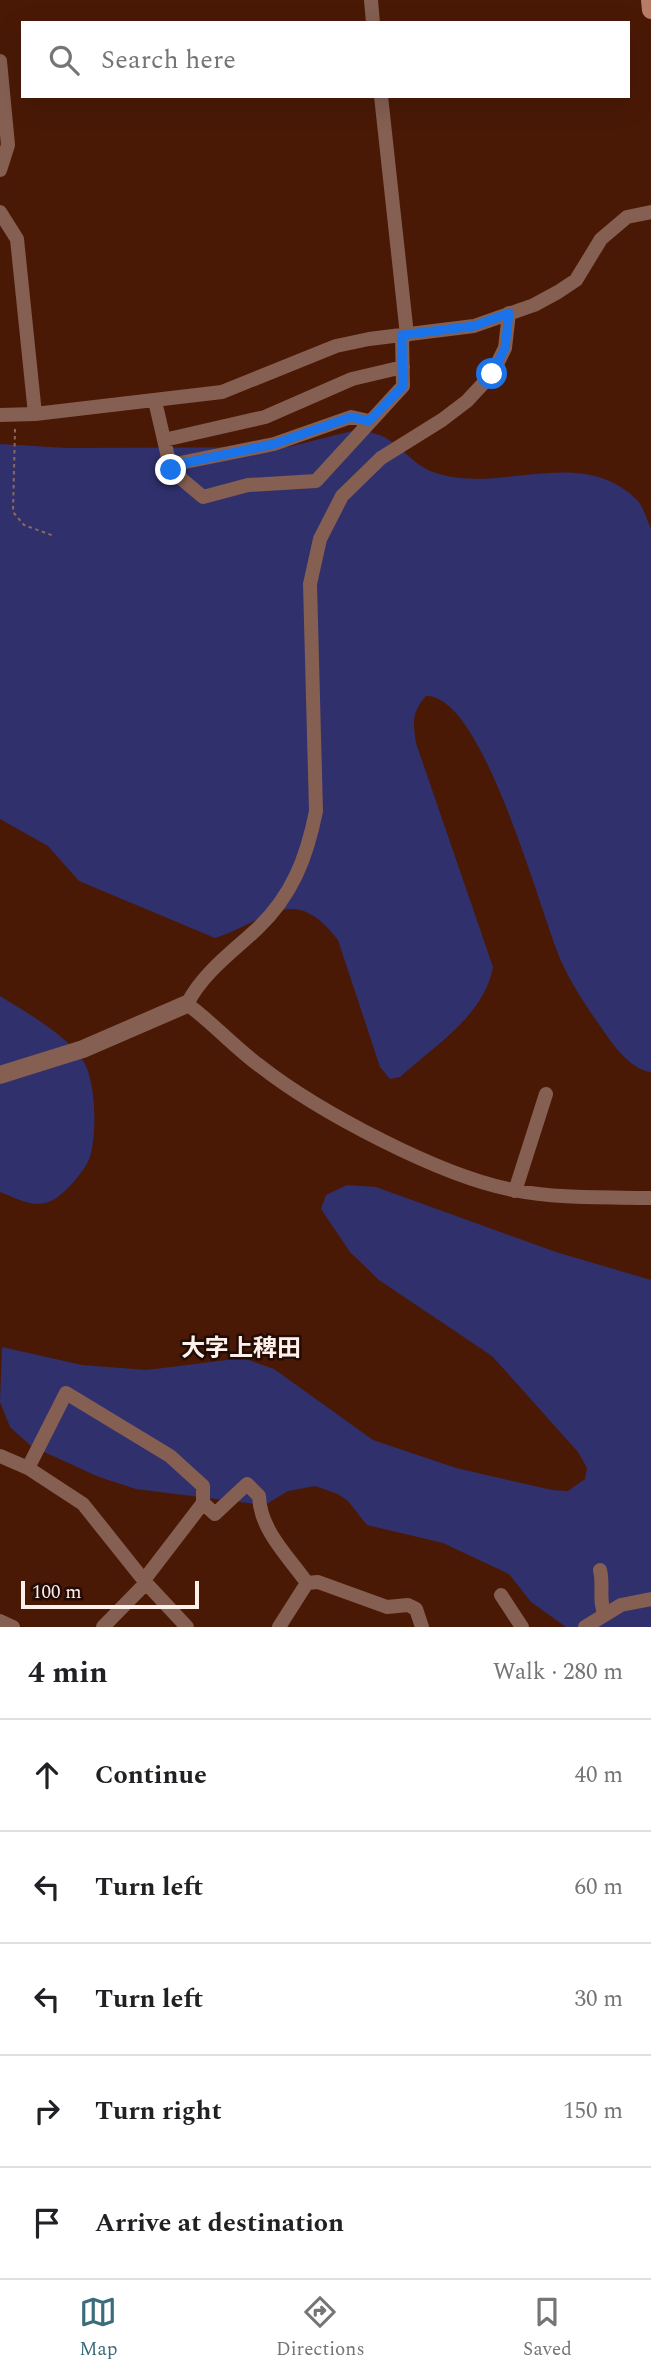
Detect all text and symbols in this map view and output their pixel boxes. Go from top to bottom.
search box [21,21,630,98]
text: Search here [101,40,236,80]
icon: search [45,41,83,79]
route start [476,358,507,389]
route end [155,454,186,485]
district label: 大字上稗田 [181,1331,301,1367]
scale bar [21,1578,200,1610]
text: 100 m [32,1578,82,1607]
text: 4 min [28,1650,108,1696]
text: Walk · 280 m [493,1655,623,1690]
text: Continue [95,1755,207,1795]
icon: ahead [28,1756,66,1794]
text: 40 m [574,1758,623,1793]
text: Turn left [95,1867,203,1907]
icon: left [28,1868,66,1906]
text: 60 m [574,1870,623,1905]
text: Turn left [95,1979,203,2019]
icon: left [28,1980,66,2018]
text: 30 m [574,1982,623,2017]
text: Turn right [95,2091,222,2131]
icon: right [28,2092,66,2130]
text: 150 m [563,2094,623,2129]
text: Arrive at destination [95,2203,344,2243]
icon: arrive [28,2204,66,2242]
tab: Map [79,2293,118,2364]
tab: Directions [276,2293,365,2364]
tab: Saved [523,2293,572,2364]

